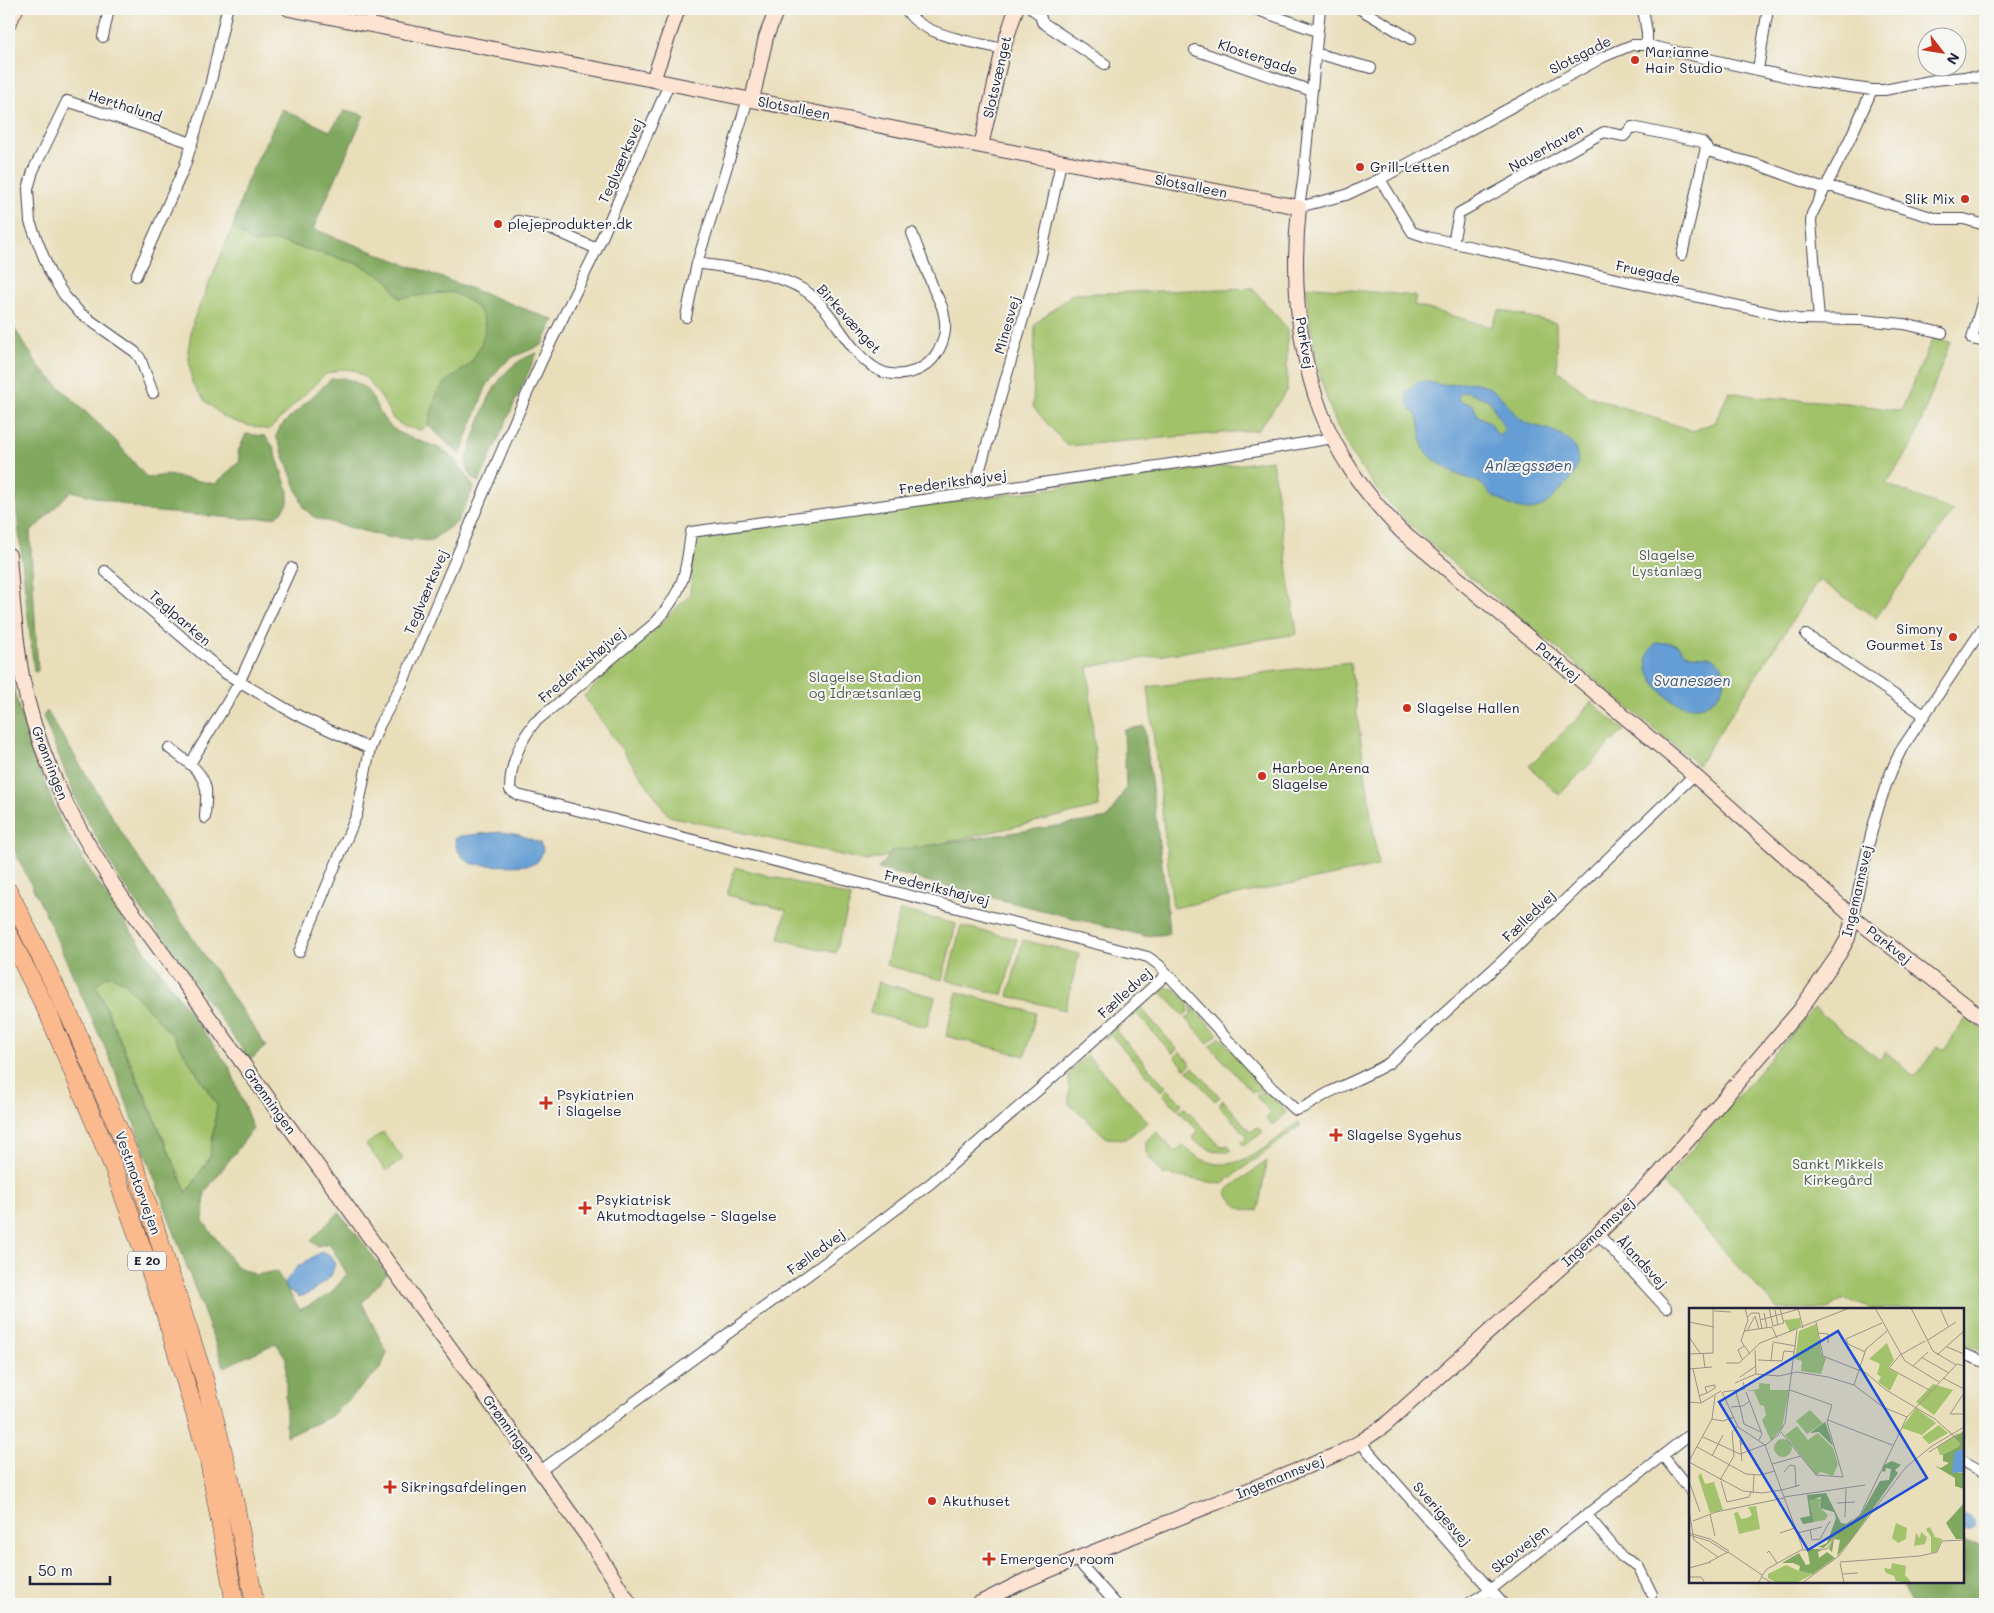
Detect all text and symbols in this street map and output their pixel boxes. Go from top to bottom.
north arrow [1916,28,1966,78]
street label: Slotsgade [1546,31,1614,78]
street label: Slotsvænget [978,34,1015,120]
street label: Klostergade [1216,34,1301,79]
place label: Marianne Hair Studio [1645,42,1723,77]
text: N [1943,49,1964,68]
marker: Marianne Hair Studio [1629,54,1641,66]
street label: Herthalund [86,85,164,126]
street label: Slotsalleen [756,91,832,124]
street label: Teglværksvej [593,115,648,206]
street label: Naverhaven [1505,119,1586,176]
place label: Grill-Letten [1370,157,1449,176]
marker: Grill-Letten [1354,161,1366,173]
street label: Slotsalleen [1153,169,1229,202]
place label: Slik Mix [1905,189,1955,208]
marker: Slik Mix [1959,193,1971,205]
place label: plejeprodukter.dk [508,214,632,233]
marker: plejeprodukter.dk [492,218,504,230]
street label: Fruegade [1614,255,1682,288]
street label: Birkevænget [813,280,886,358]
street label: Minesvej [989,294,1024,356]
street label: Parkvej [1292,315,1319,370]
water label: Anlægssøen [1484,455,1572,475]
street label: Frederikshøjvej [898,465,1008,498]
park label: Slagelse Lystanlæg [1632,545,1702,580]
street label: Teglværksvej [399,546,452,637]
street label: Teglparken [145,585,215,650]
place label: Simony Gourmet Is [1866,619,1943,654]
street label: Frederikshøjvej [534,623,629,707]
marker: Simony Gourmet Is [1947,631,1959,643]
street label: Parkvej [1532,637,1585,686]
park label: Slagelse Stadion og Idrætsanlæg [809,667,921,702]
water label: Svanesøen [1653,670,1731,690]
place label: Slagelse Hallen [1417,698,1520,717]
marker: Slagelse Hallen [1401,702,1413,714]
street label: Grønningen [28,723,73,803]
place label: Harboe Arena Slagelse [1272,758,1370,793]
marker: Harboe Arena Slagelse [1256,770,1268,782]
street label: Ingemannsvej [1837,843,1876,939]
street label: Frederikshøjvej [882,865,992,910]
street label: Fælledvej [1498,886,1559,946]
street label: Parkvej [1863,921,1916,968]
street label: Fælledvej [1093,963,1156,1022]
street label: Grønningen [240,1064,301,1138]
place label: Psykiatrien i Slagelse [557,1085,634,1120]
marker: Psykiatrien i Slagelse [539,1096,553,1110]
place label: Slagelse Sygehus [1347,1125,1462,1144]
street label: Vestmotorvejen [111,1128,166,1237]
marker: Slagelse Sygehus [1329,1128,1343,1142]
park label: Sankt Mikkels Kirkegård [1792,1154,1884,1189]
place label: Psykiatrisk Akutmodtagelse - Slagelse [596,1190,777,1225]
street label: Ingemannsvej [1557,1193,1638,1271]
marker: Psykiatrisk Akutmodtagelse - Slagelse [578,1201,592,1215]
street label: Fælledvej [783,1224,848,1279]
street label: Ålandsvej [1613,1231,1672,1292]
road number: E 20 [128,1252,166,1270]
inset map [1689,1308,1964,1583]
street label: Grønningen [479,1391,540,1465]
street label: Ingemannsvej [1233,1450,1327,1503]
place label: Sikringsafdelingen [401,1477,526,1496]
street label: Sverigesvej [1409,1477,1476,1550]
marker: Sikringsafdelingen [383,1480,397,1494]
place label: Akuthuset [942,1491,1010,1510]
marker: Akuthuset [926,1495,938,1507]
street label: Skovvejen [1487,1520,1552,1577]
place label: Emergency room [1000,1549,1114,1568]
marker: Emergency room [982,1552,996,1566]
scale bar [30,1553,110,1585]
text: 50 m [38,1560,73,1580]

